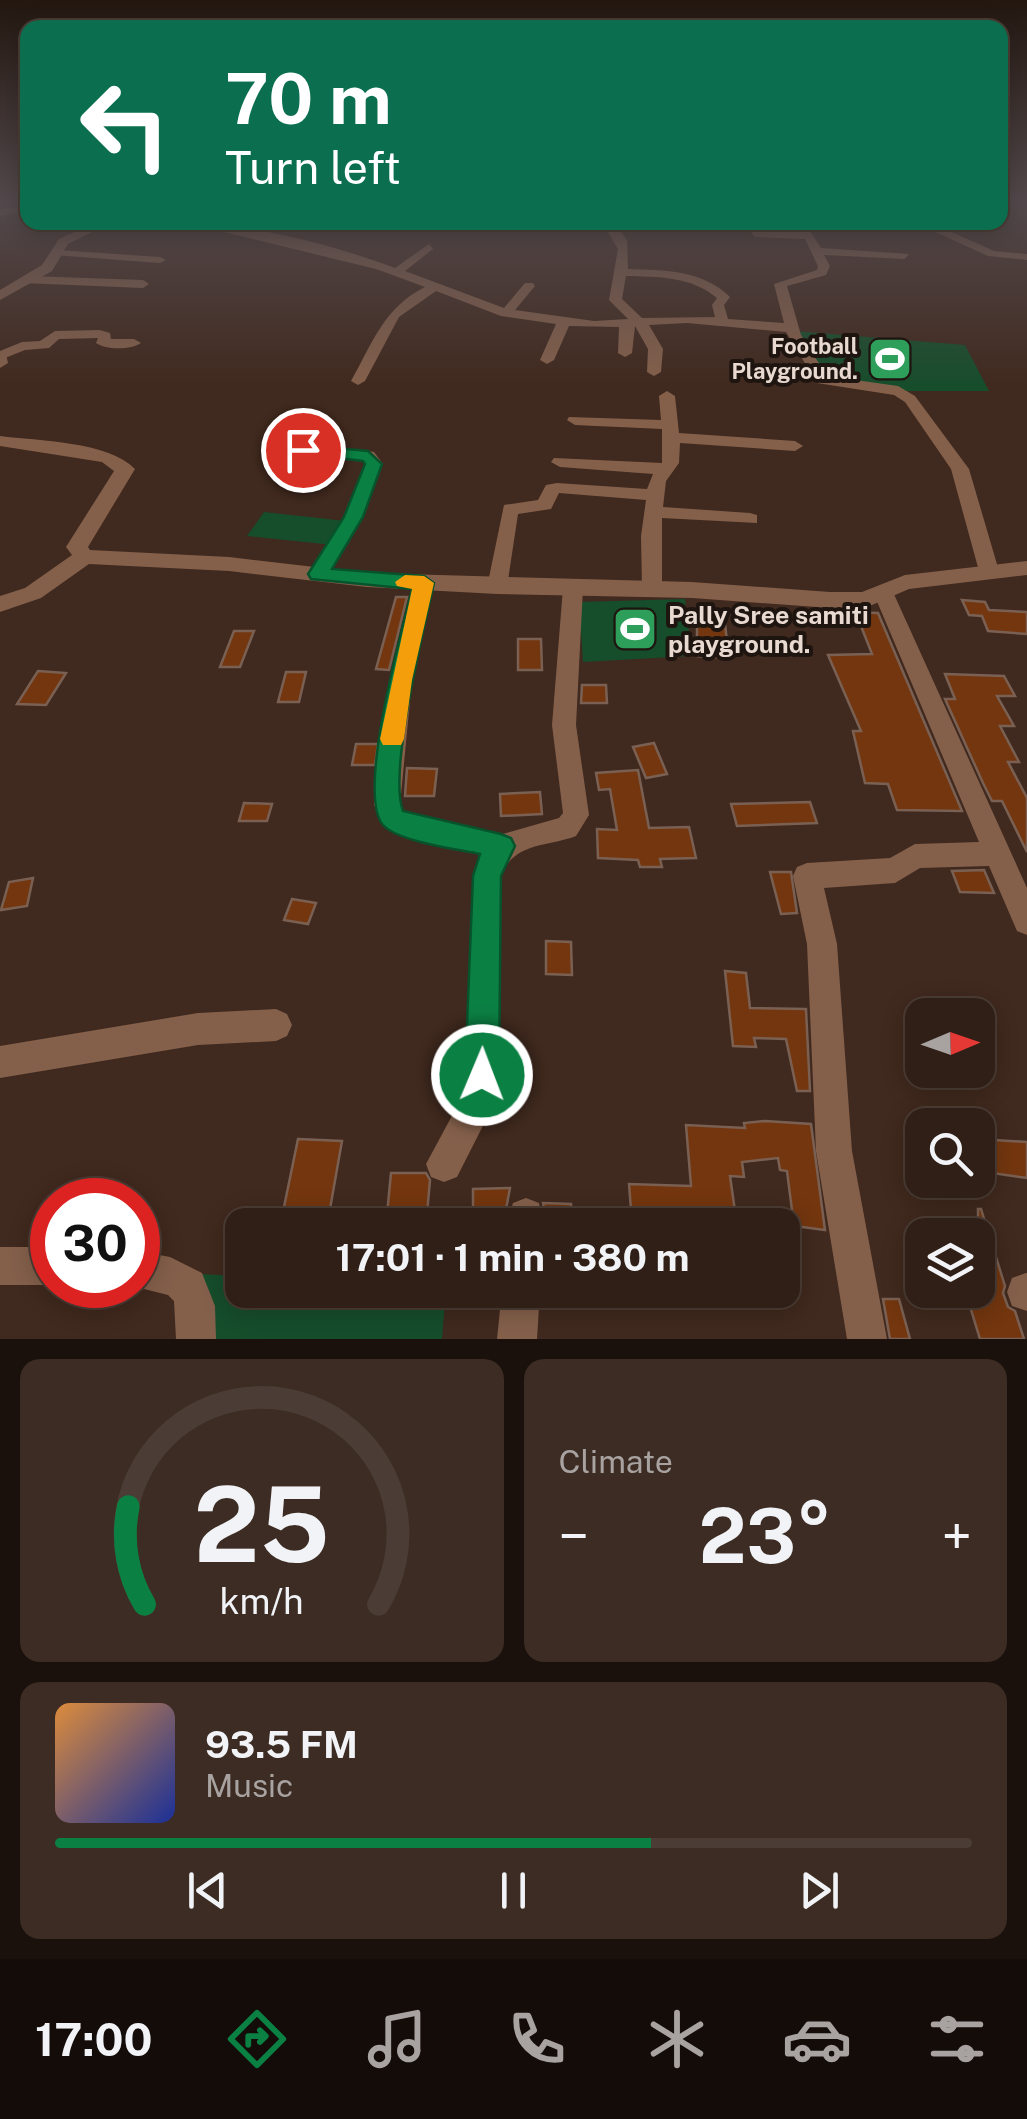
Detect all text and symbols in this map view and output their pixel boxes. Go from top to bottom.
text: 70 m [225,57,392,140]
icon: left [60,60,190,190]
text: Turn left [225,141,401,194]
place label: Football Playground. [732,333,858,384]
sports icon: Football Playground. [867,336,913,382]
pin [261,408,346,493]
icon: arrive [276,423,331,478]
place label: Pally Sree samiti playground. [668,600,869,659]
sports icon: Pally Sree samiti playground. [612,606,658,652]
north arrow [905,998,995,1088]
map controls [905,998,995,1308]
position arrow [430,1023,534,1127]
button: search [905,1108,995,1198]
speed limit sign: 30 [30,1178,160,1308]
button: layers [905,1218,995,1308]
text: 17:01 · 1 min · 380 m [335,1235,690,1280]
text: Climate [559,1443,673,1480]
text: 25 [194,1463,330,1585]
text: 23° [699,1492,832,1580]
text: − [559,1504,589,1568]
text: + [942,1504,972,1568]
text: km/h [220,1580,304,1622]
text: 93.5 FM [205,1722,358,1767]
text: Music [205,1767,293,1804]
icon: previous [180,1863,235,1918]
icon: pause [486,1863,541,1918]
icon: next [792,1863,847,1918]
icon: directions [222,2004,292,2074]
icon: music [362,2004,432,2074]
icon: phone [502,2004,572,2074]
icon: climate [642,2004,712,2074]
icon: car [782,2004,852,2074]
icon: filters [922,2004,992,2074]
text: 17:00 [35,2013,152,2066]

